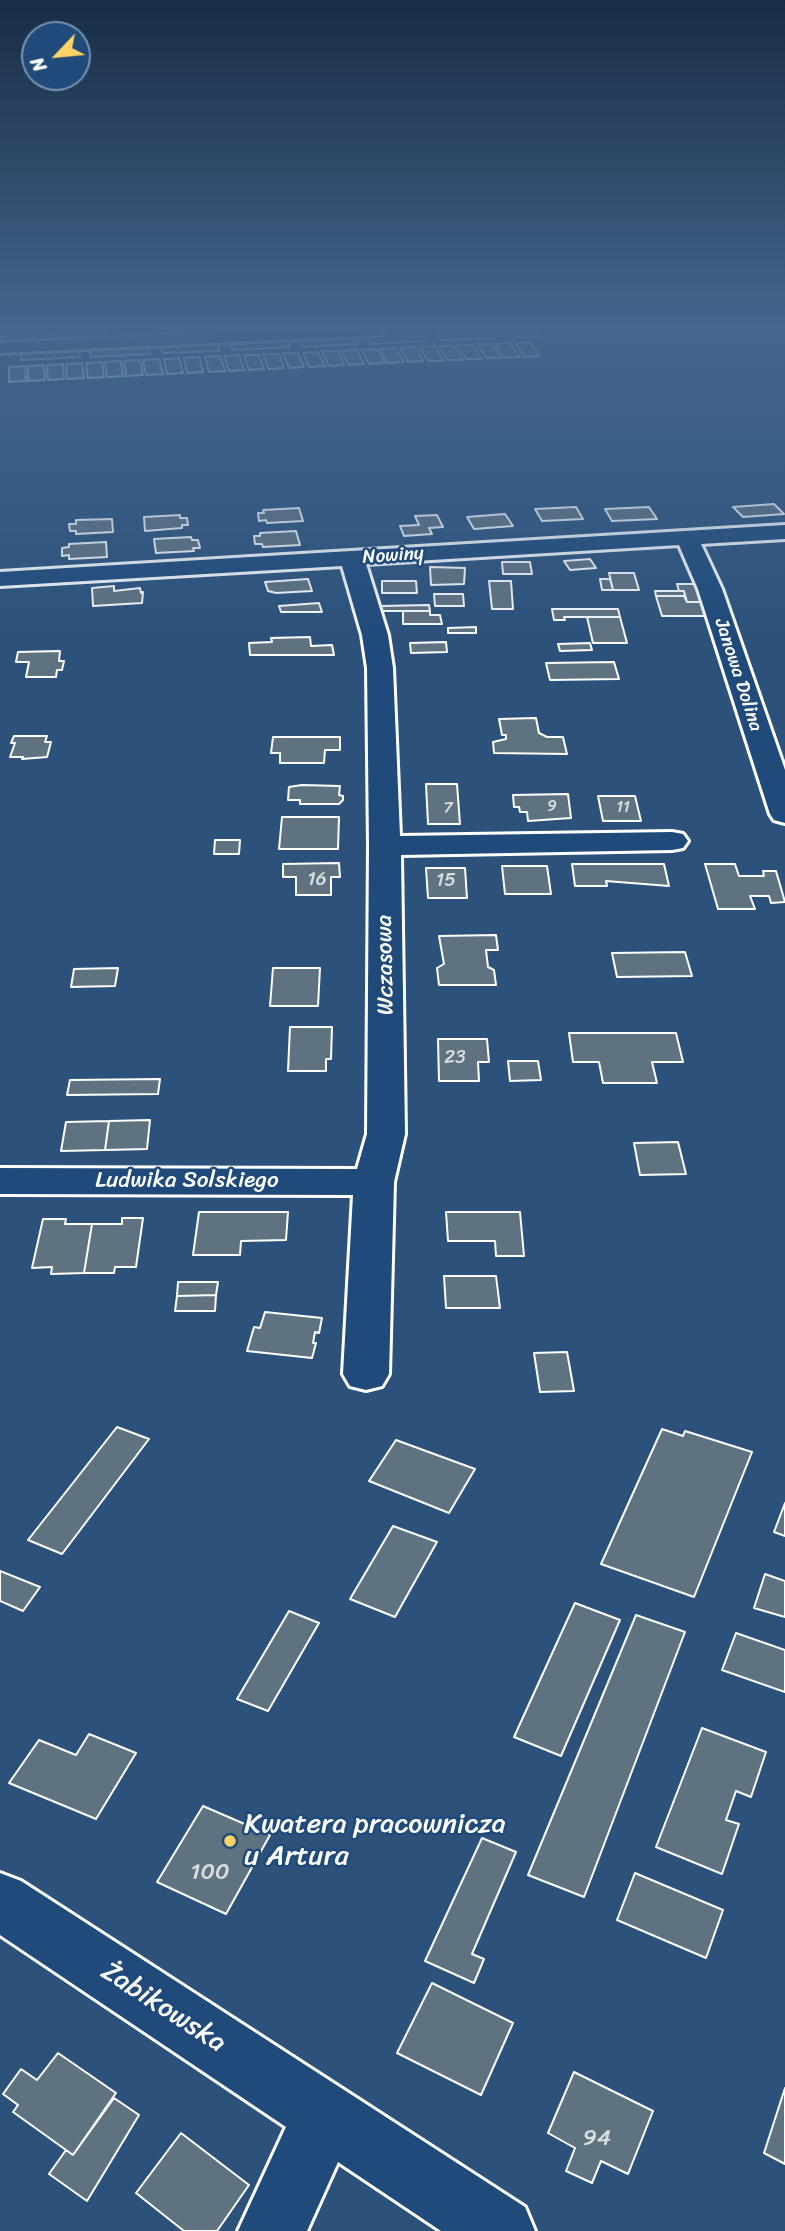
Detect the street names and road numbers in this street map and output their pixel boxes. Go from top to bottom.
street label: Nowiny [362,542,424,570]
street label: Janowa Dolina [709,616,767,734]
street label: Wczasowa [371,915,401,1015]
street label: Ludwika Solskiego [95,1167,279,1195]
street label: Żabikowska [94,1955,232,2061]

